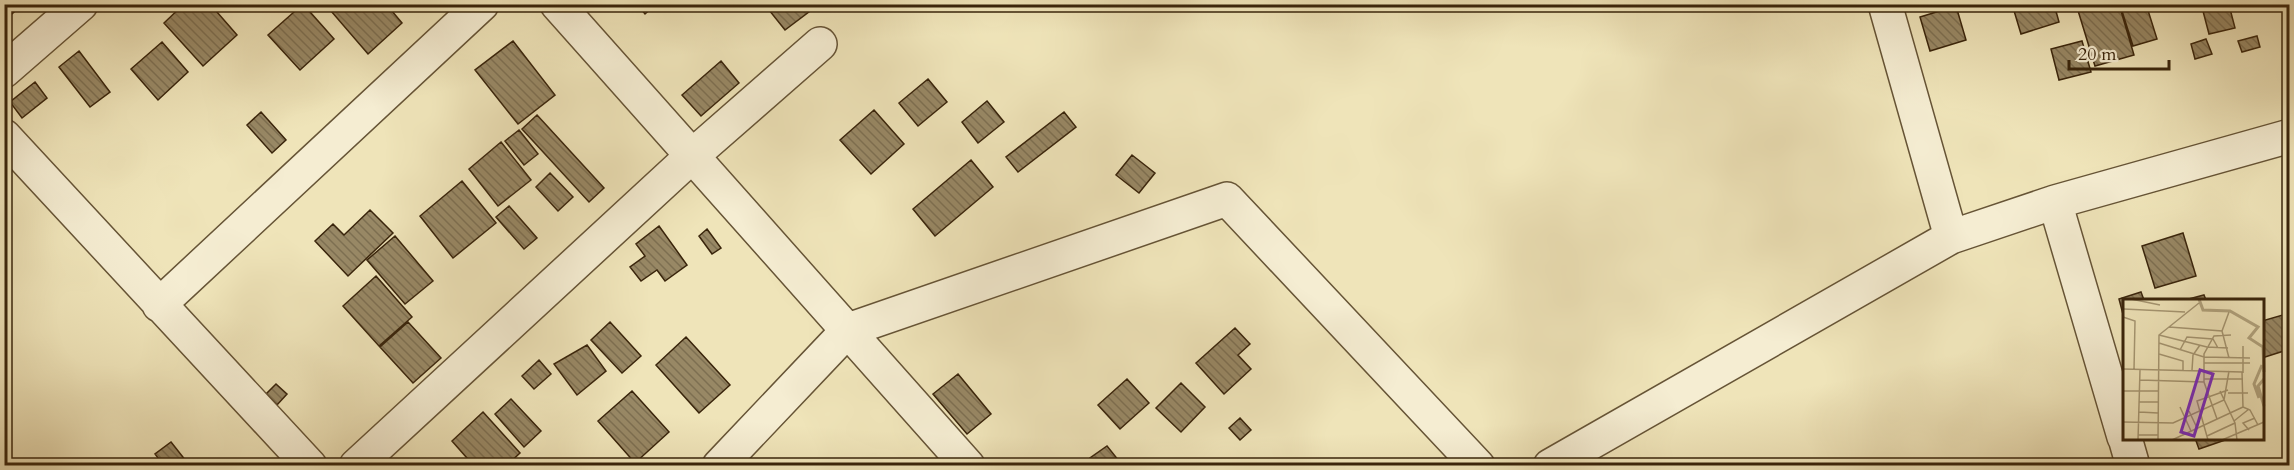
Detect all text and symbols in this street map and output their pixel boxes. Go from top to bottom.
scale bar [2069,33,2170,71]
text: 20 m [2078,42,2117,67]
inset map [2123,299,2264,440]

